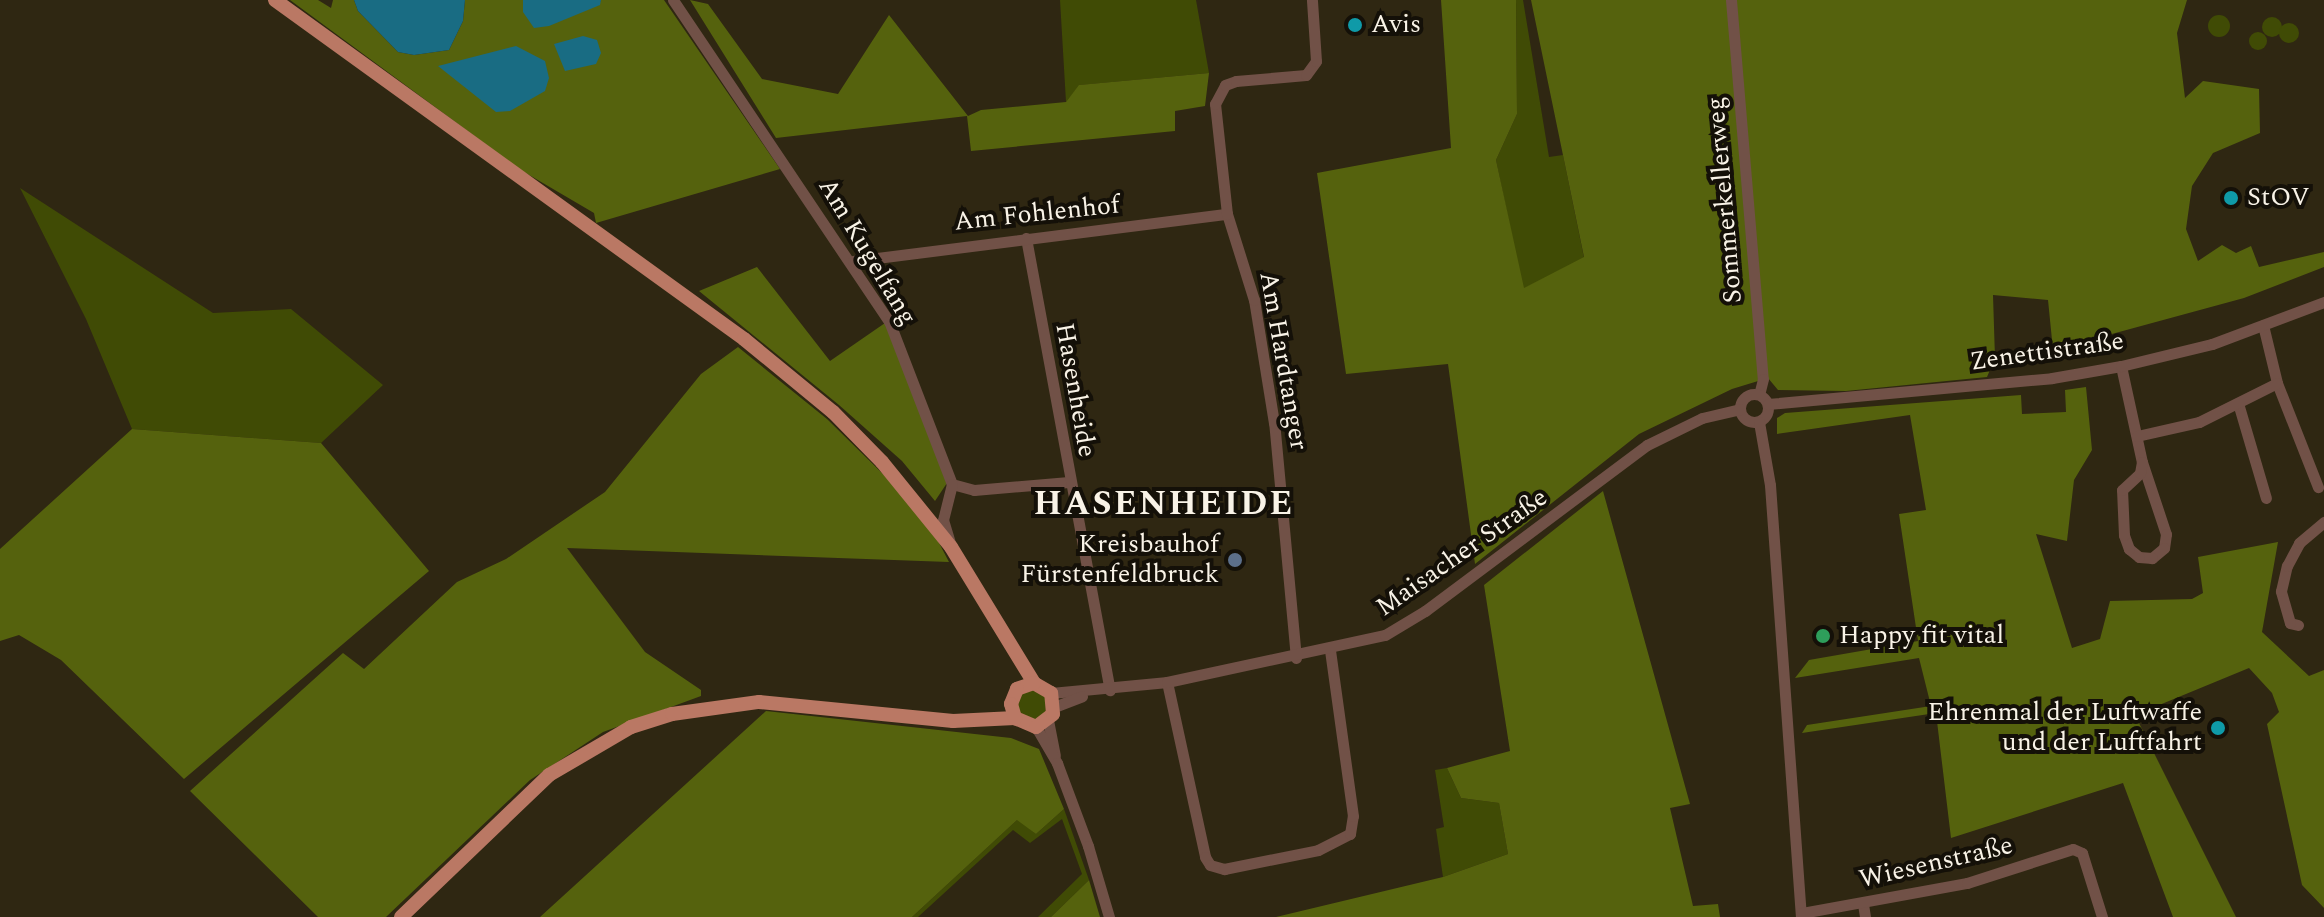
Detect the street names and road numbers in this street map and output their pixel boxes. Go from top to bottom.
street label: Sommerkellerweg [1700,95,1750,305]
street label: Am Kugelfang [811,173,923,331]
street label: Am Fohlenhof [953,190,1121,238]
street label: Am Hardtanger [1252,269,1314,453]
street label: Hasenheide [1048,320,1102,460]
street label: Zenettistraße [1968,326,2126,378]
street label: Maisacher Straße [1370,482,1554,624]
street label: Wiesenstraße [1856,830,2016,896]

